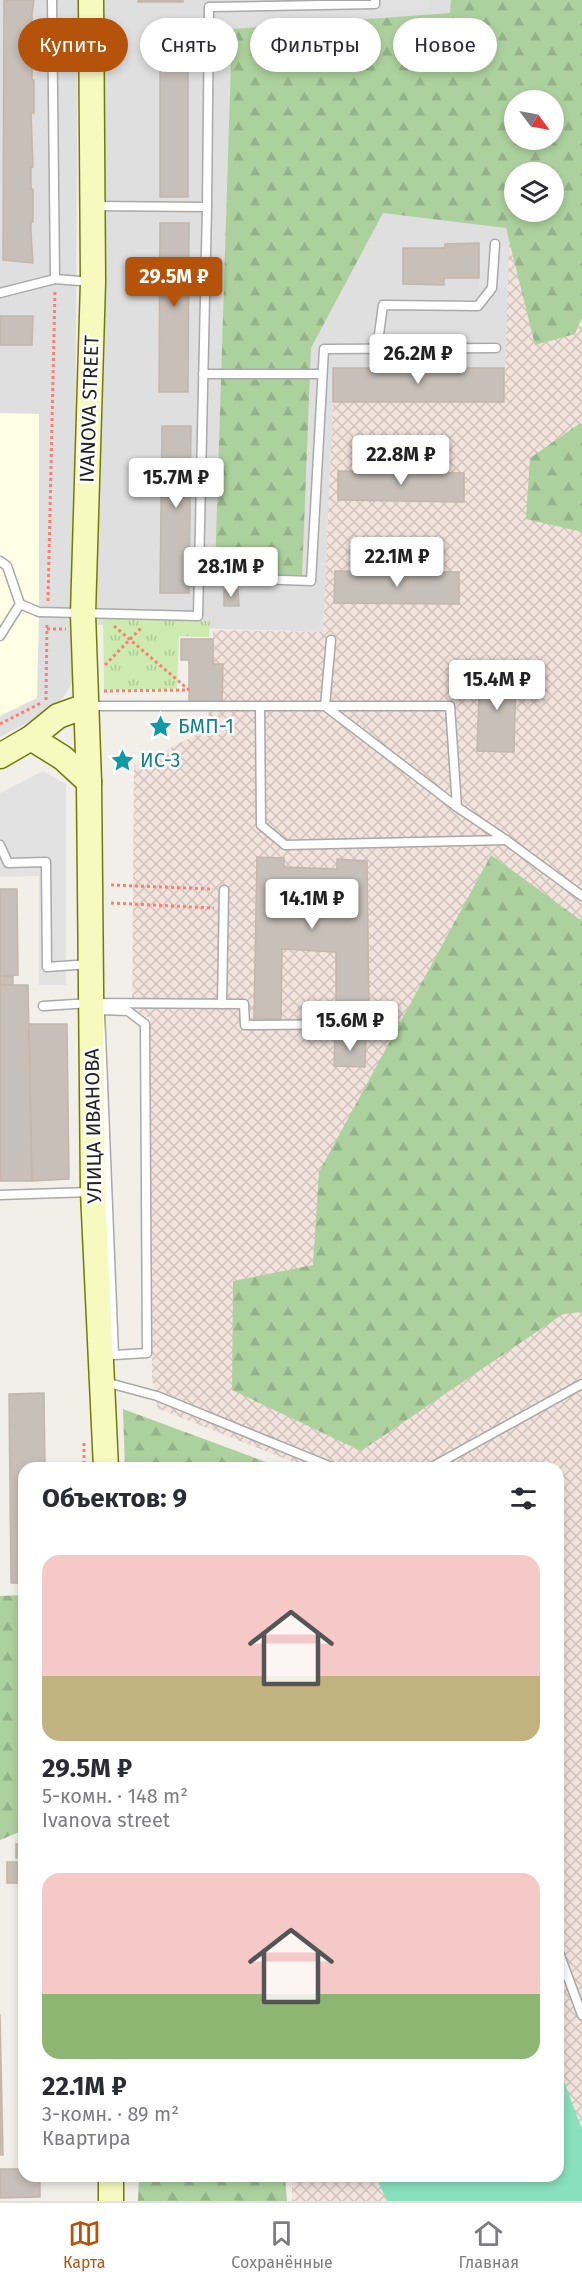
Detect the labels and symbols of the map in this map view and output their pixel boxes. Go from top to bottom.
north arrow [504,90,564,150]
pin: 29.5M ₽ [119,257,229,308]
street label: IVANOVA STREET [74,334,104,483]
pin: 26.2M ₽ [363,334,473,385]
pin: 22.8M ₽ [346,435,456,486]
pin: 15.7M ₽ [121,458,231,509]
pin: 22.1M ₽ [342,537,452,588]
pin: 28.1M ₽ [176,547,286,598]
pin: 15.4M ₽ [442,660,552,711]
place icon: БМП-1 [147,713,173,739]
place label: БМП-1 [178,714,234,738]
place icon: ИС-3 [109,747,135,773]
place label: ИС-3 [140,748,181,772]
pin: 14.1M ₽ [257,879,367,930]
pin: 15.6M ₽ [295,1001,405,1052]
street label: УЛИЦА ИВАНОВА [80,1048,106,1204]

